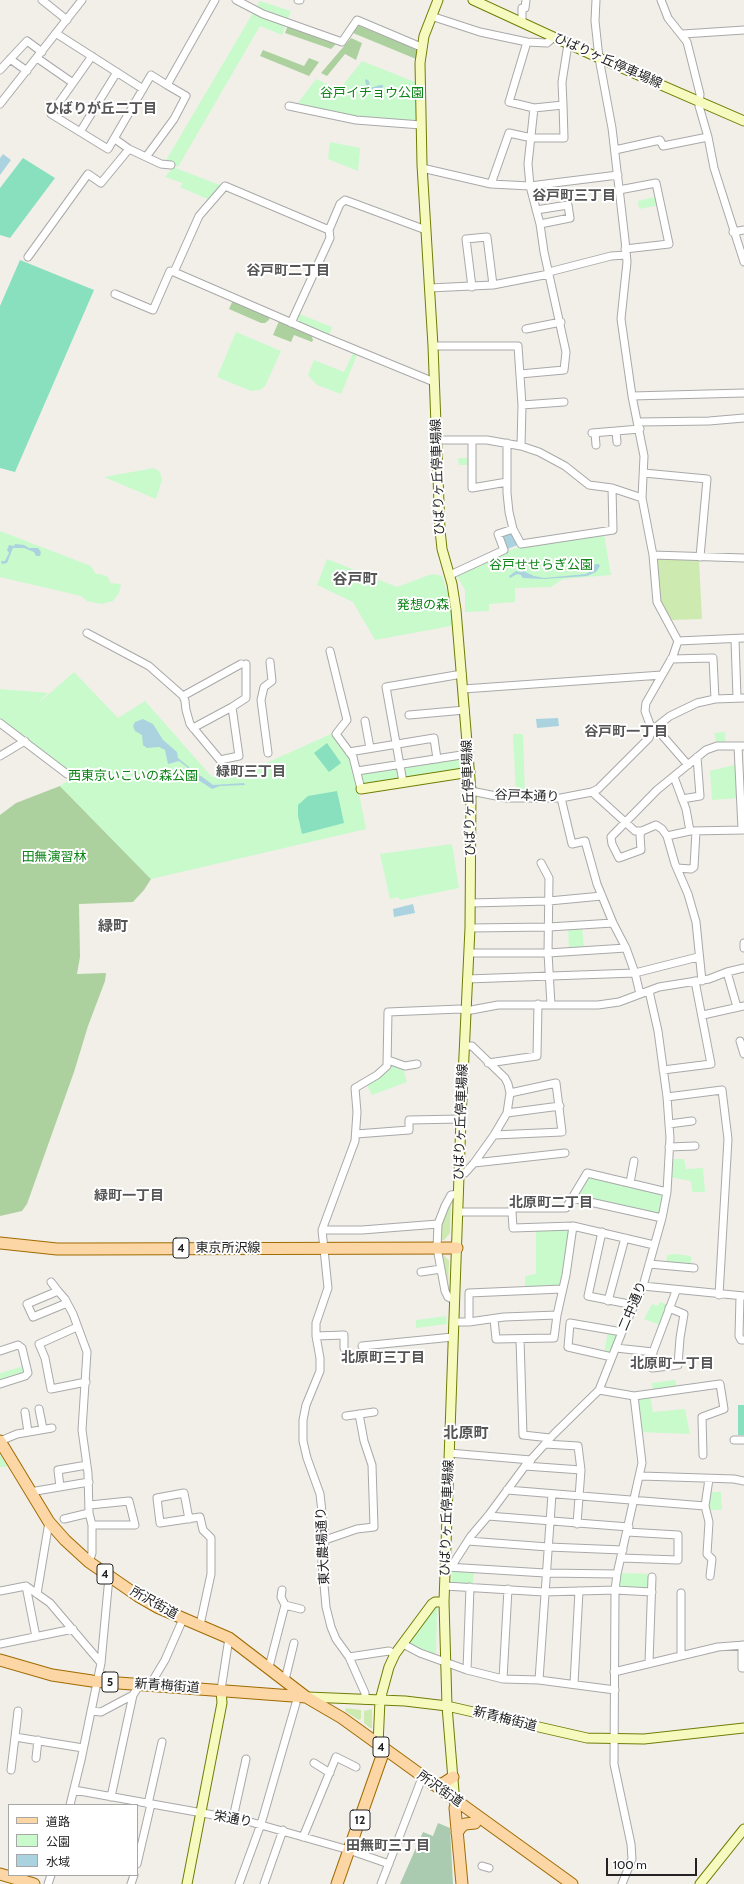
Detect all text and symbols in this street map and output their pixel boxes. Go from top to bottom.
street label: ひばりヶ丘停車場線 [551,30,665,92]
park label: 谷戸イチョウ公園 [320,85,424,101]
district label: ひばりが丘二丁目 [45,101,157,117]
district label: 谷戸町三丁目 [532,188,616,204]
district label: 谷戸町二丁目 [246,263,330,279]
street label: ひばりヶ丘停車場線 [428,418,448,536]
park label: 谷戸せせらぎ公園 [489,557,593,573]
district label: 谷戸町 [333,571,377,589]
park label: 発想の森 [397,597,449,613]
district label: 谷戸町一丁目 [584,724,668,740]
street label: ひばりヶ丘停車場線 [459,739,479,857]
district label: 緑町三丁目 [216,764,286,780]
park label: 西東京いこいの森公園 [68,768,198,784]
street label: 谷戸本通り [494,787,560,805]
park label: 田無演習林 [22,849,86,865]
district label: 緑町 [98,918,128,936]
street label: ひばりヶ丘停車場線 [451,1063,471,1181]
district label: 緑町一丁目 [94,1188,164,1204]
district label: 北原町二丁目 [509,1195,593,1211]
road number: 4 [173,1238,189,1258]
street label: 東京所沢線 [196,1240,260,1256]
street label: 二中通り [616,1279,650,1333]
district label: 北原町三丁目 [341,1350,425,1366]
district label: 北原町一丁目 [630,1356,714,1372]
district label: 北原町 [444,1425,488,1443]
street label: ひばりヶ丘停車場線 [437,1459,457,1577]
street label: 東大農場通り [313,1507,333,1585]
road number: 4 [97,1564,113,1584]
street label: 所沢街道 [127,1584,181,1622]
road number: 5 [102,1672,118,1692]
street label: 新青梅街道 [134,1676,200,1696]
street label: 新青梅街道 [472,1704,538,1734]
road number: 4 [373,1737,389,1757]
street label: 所沢街道 [414,1768,466,1810]
legend [8,1804,138,1876]
street label: 栄通り [212,1808,254,1830]
road number: 12 [350,1810,370,1830]
text: 道路 [46,1814,70,1829]
text: 公園 [46,1834,70,1849]
district label: 田無町三丁目 [346,1838,430,1854]
scale bar [608,1850,699,1876]
text: 水域 [46,1854,70,1869]
text: 100 m [613,1857,647,1872]

